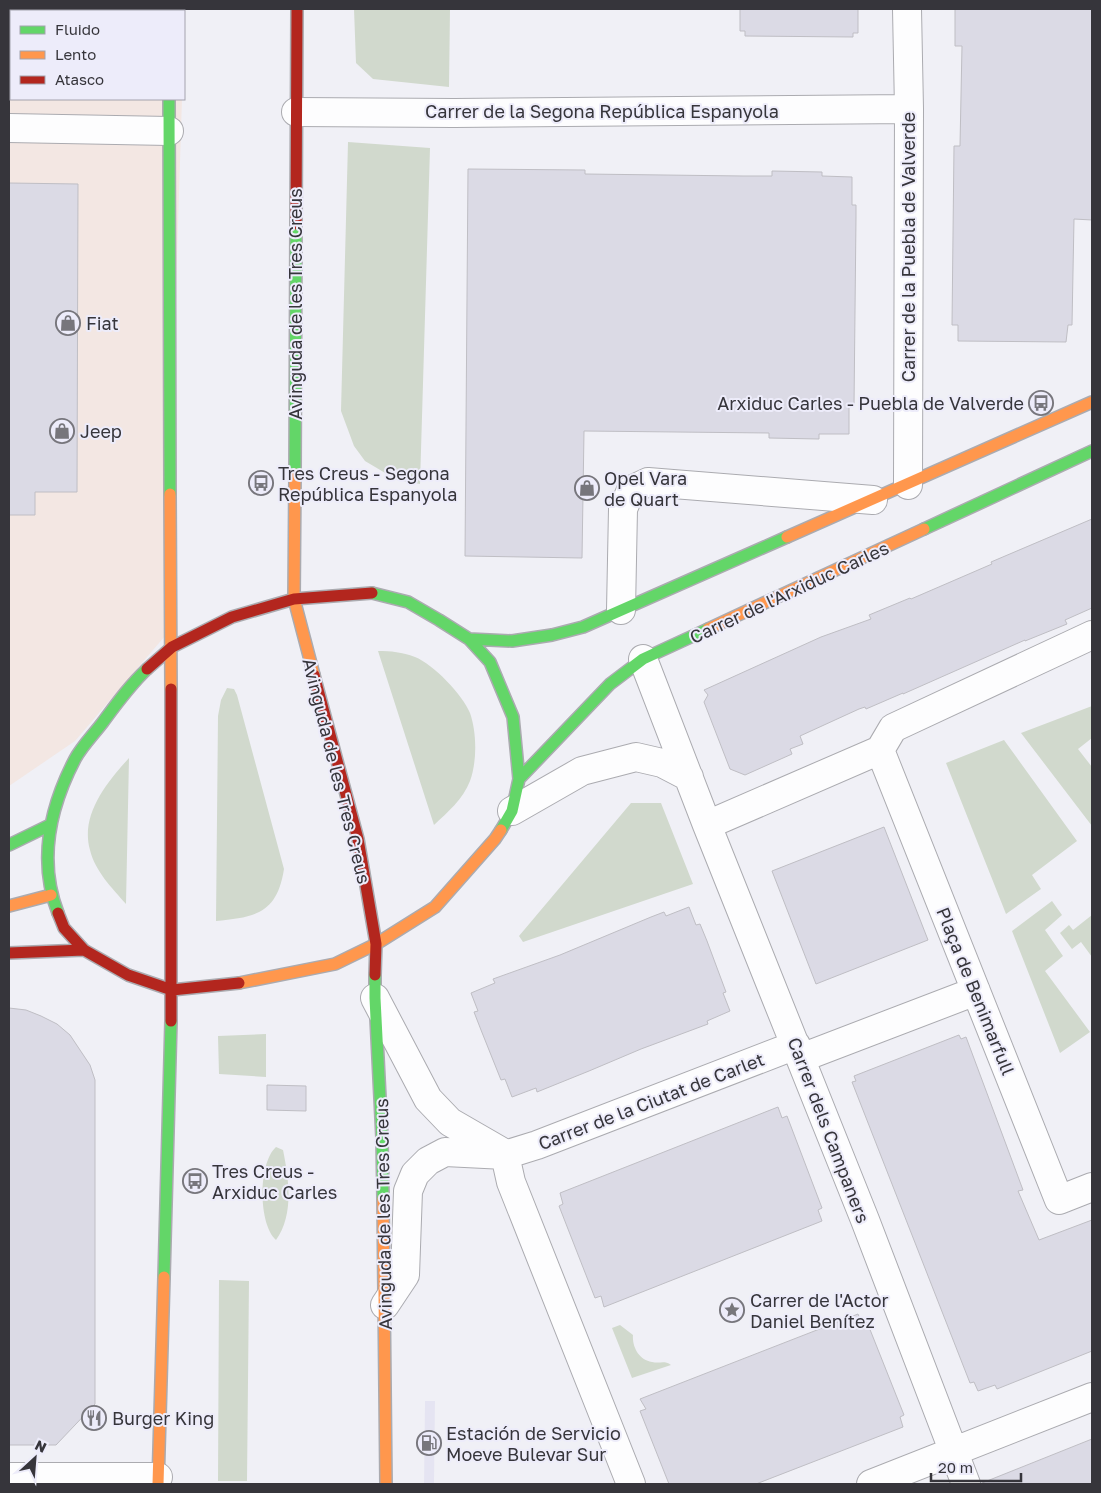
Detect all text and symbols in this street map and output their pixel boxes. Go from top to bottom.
legend [10,10,185,100]
text: Fluido [55,20,100,38]
text: Lento [55,45,96,63]
text: Atasco [55,70,104,88]
street label: Carrer de la Segona República Espanyola [425,100,779,122]
street label: Carrer de la Puebla de Valverde [897,112,919,382]
street label: Avinguda de les Tres Creus [284,188,306,420]
shop icon: Fiat [55,310,81,336]
place label: Fiat [86,312,119,334]
bus stop icon: Arxiduc Carles - Puebla de Valverde [1028,390,1054,416]
place label: Arxiduc Carles - Puebla de Valverde [717,392,1024,414]
shop icon: Jeep [49,418,75,444]
place label: Jeep [80,420,122,442]
place label: Tres Creus - Segona República Espanyola [278,462,458,505]
place label: Opel Vara de Quart [604,467,687,510]
bus stop icon: Tres Creus - Segona República Espanyola [248,470,274,496]
shop icon: Opel Vara de Quart [574,475,600,501]
street label: Carrer de l'Arxiduc Carles [686,536,892,648]
street label: Avinguda de les Tres Creus [298,656,376,886]
street label: Plaça de Benimarfull [932,904,1020,1078]
street label: Carrer dels Campaners [783,1034,875,1226]
street label: Carrer de la Ciutat de Carlet [535,1048,767,1154]
street label: Avinguda de les Tres Creus [370,1098,396,1330]
place label: Tres Creus - Arxiduc Carles [212,1160,337,1203]
bus stop icon: Tres Creus - Arxiduc Carles [182,1168,208,1194]
place label: Carrer de l'Actor Daniel Benítez [750,1289,889,1332]
place icon: Carrer de l'Actor Daniel Benítez [719,1297,745,1323]
restaurant icon: Burger King [81,1405,107,1431]
place label: Burger King [112,1407,214,1429]
place label: Estación de Servicio Moeve Bulevar Sur [446,1422,621,1465]
fuel station icon: Estación de Servicio Moeve Bulevar Sur [416,1430,442,1456]
north arrow [10,1433,60,1483]
text: N [32,1436,49,1456]
scale bar [931,1450,1021,1482]
text: 20 m [938,1458,973,1476]

